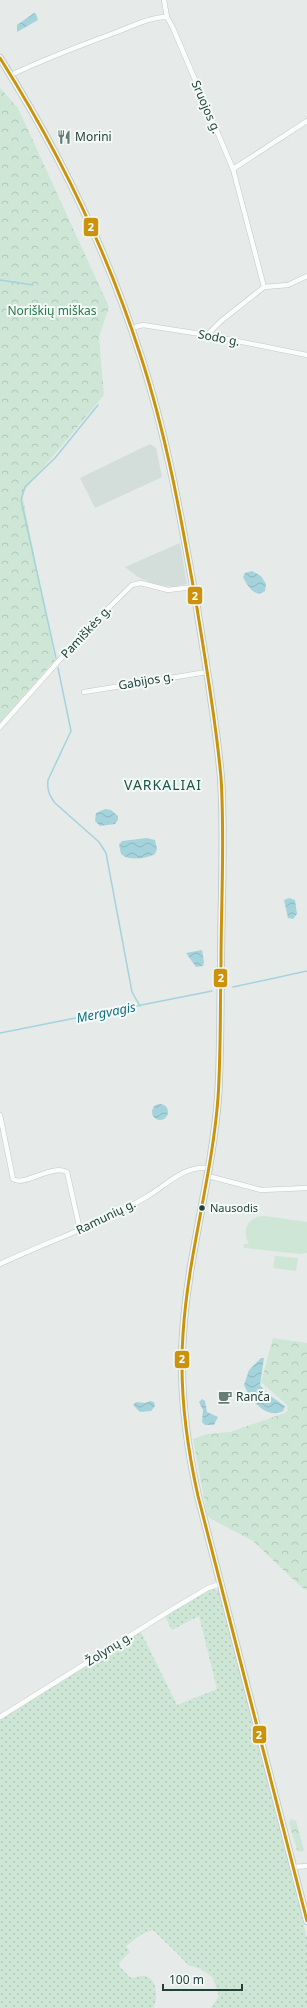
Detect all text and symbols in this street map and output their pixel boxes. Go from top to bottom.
street label: Sruojos g. [188,78,225,136]
place label: Morini [75,128,112,145]
restaurant icon: Morini [56,129,72,145]
line badge: 2 [83,217,99,237]
text: 2 [88,219,94,234]
park label: Noriškių miškas [7,302,97,319]
street label: Sodo g. [197,325,241,350]
line badge: 2 [187,586,203,605]
text: 2 [192,588,198,603]
street label: Pamiškės g. [57,601,115,662]
street label: Gabijos g. [117,667,175,694]
district label: VARKALIAI [124,775,202,794]
line badge: 2 [213,968,228,988]
text: 2 [218,970,224,985]
water label: Mergvagis [75,997,138,1027]
street label: Ramunių g. [73,1195,138,1238]
place label: Nausodis [210,1200,258,1215]
marker: Nausodis [197,1203,207,1213]
line badge: 2 [174,1350,190,1369]
text: 2 [179,1351,185,1366]
place label: Ranča [236,1388,270,1405]
cafe icon: Ranča [217,1389,233,1405]
street label: Žolynų g. [82,1628,135,1670]
line badge: 2 [252,1725,267,1744]
text: 2 [256,1727,262,1742]
scale bar [163,1966,242,1992]
text: 100 m [169,1971,204,1988]

